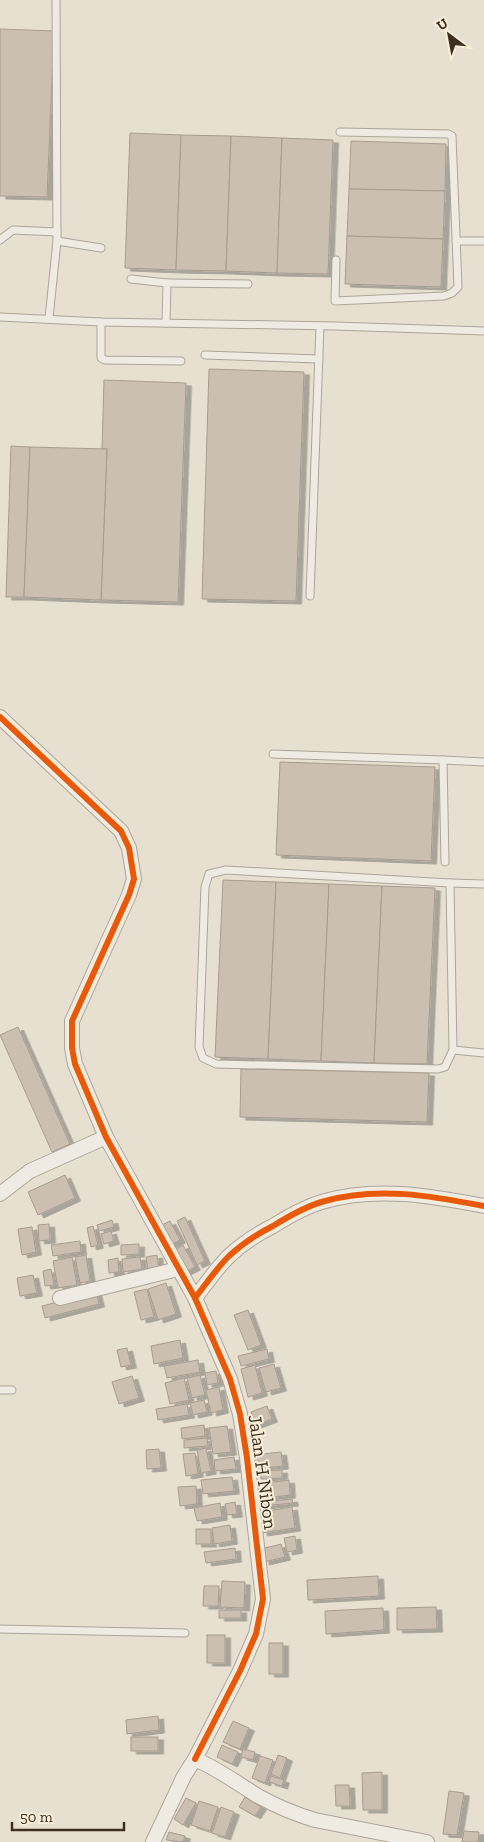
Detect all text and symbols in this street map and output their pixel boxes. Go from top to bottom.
north arrow [424,10,474,60]
text: U [434,15,451,34]
street label: Jalan H Nibon [244,1413,282,1531]
scale bar [12,1800,125,1832]
text: 50 m [20,1808,53,1826]

